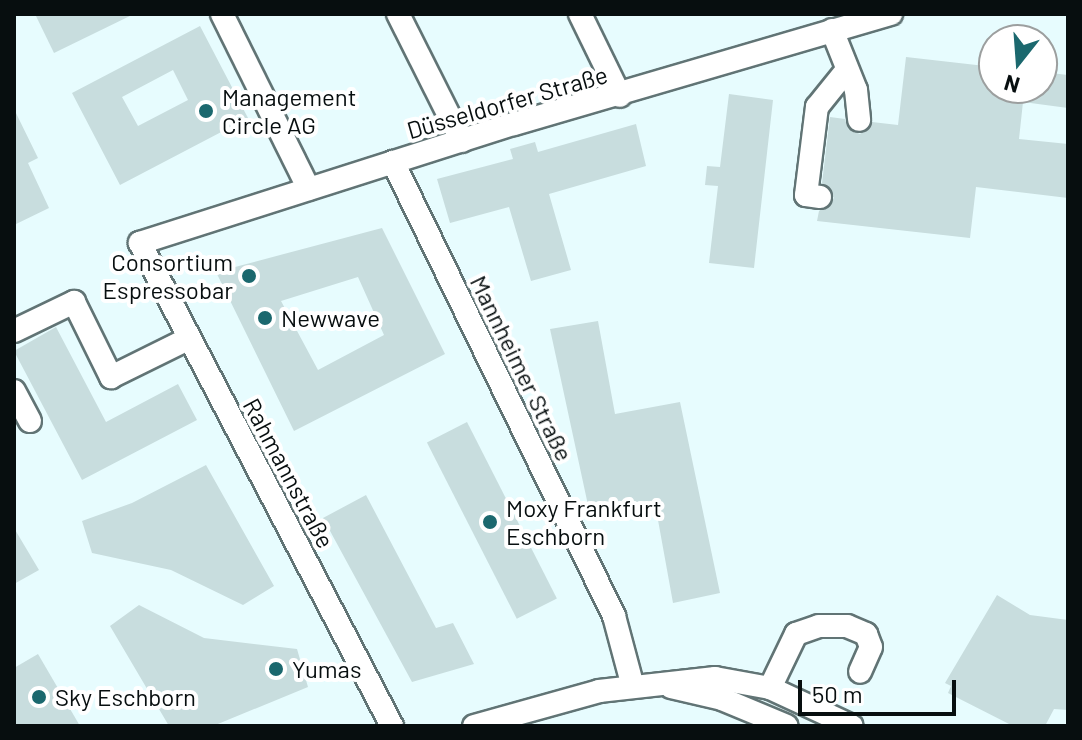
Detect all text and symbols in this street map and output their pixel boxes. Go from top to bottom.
north arrow [978,24,1058,104]
street label: Düsseldorfer Straße [403,60,611,144]
text: N [1001,70,1022,100]
place label: Management Circle AG [222,83,356,139]
marker: Management Circle AG [197,102,215,120]
place label: Consortium Espressobar [103,248,233,304]
marker: Consortium Espressobar [240,267,258,285]
street label: Mannheimer Straße [465,271,579,465]
place label: Newwave [281,304,380,332]
marker: Newwave [256,309,274,327]
street label: Rahmannstraße [237,393,341,553]
place label: Moxy Frankfurt Eschborn [506,494,662,550]
marker: Moxy Frankfurt Eschborn [481,513,499,531]
place label: Yumas [292,655,361,683]
marker: Yumas [267,660,285,678]
scale bar [802,664,960,714]
text: 50 m [812,679,863,708]
place label: Sky Eschborn [55,683,196,711]
marker: Sky Eschborn [30,688,48,706]

